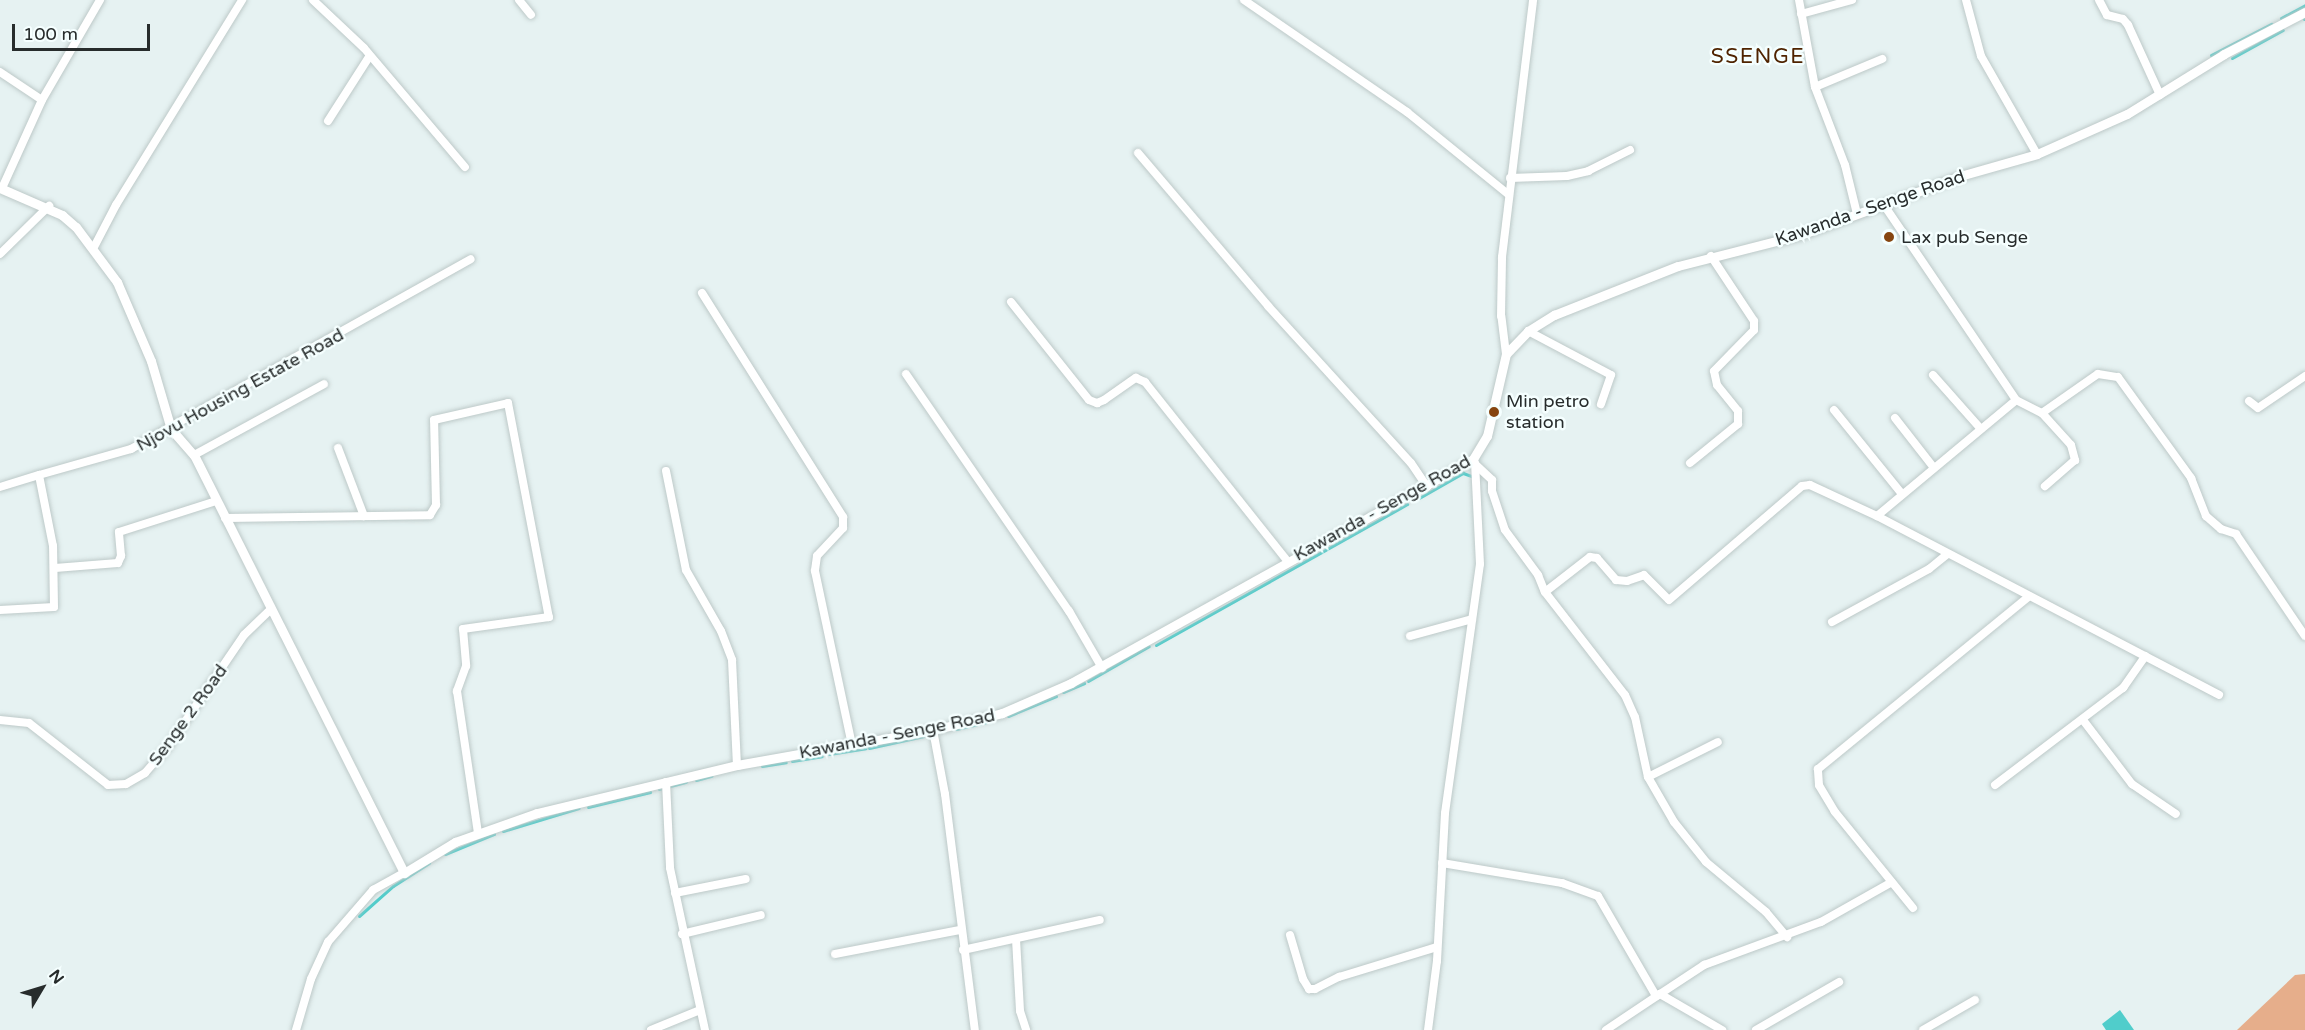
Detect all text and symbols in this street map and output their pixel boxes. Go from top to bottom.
scale bar [15,12,153,50]
text: 100 m [23,23,78,45]
district label: SSENGE [1711,44,1805,70]
street label: Kawanda - Senge Road [1772,165,1968,251]
place label: Lax pub Senge [1901,226,2028,248]
marker: Lax pub Senge [1882,230,1896,244]
street label: Njovu Housing Estate Road [133,324,347,456]
place label: Min petro station [1506,391,1589,434]
marker: Min petro station [1487,405,1501,419]
street label: Kawanda - Senge Road [1290,450,1474,566]
street label: Senge 2 Road [144,660,232,770]
street label: Kawanda - Senge Road [797,704,997,764]
north arrow [12,958,72,1018]
text: N [44,966,68,988]

